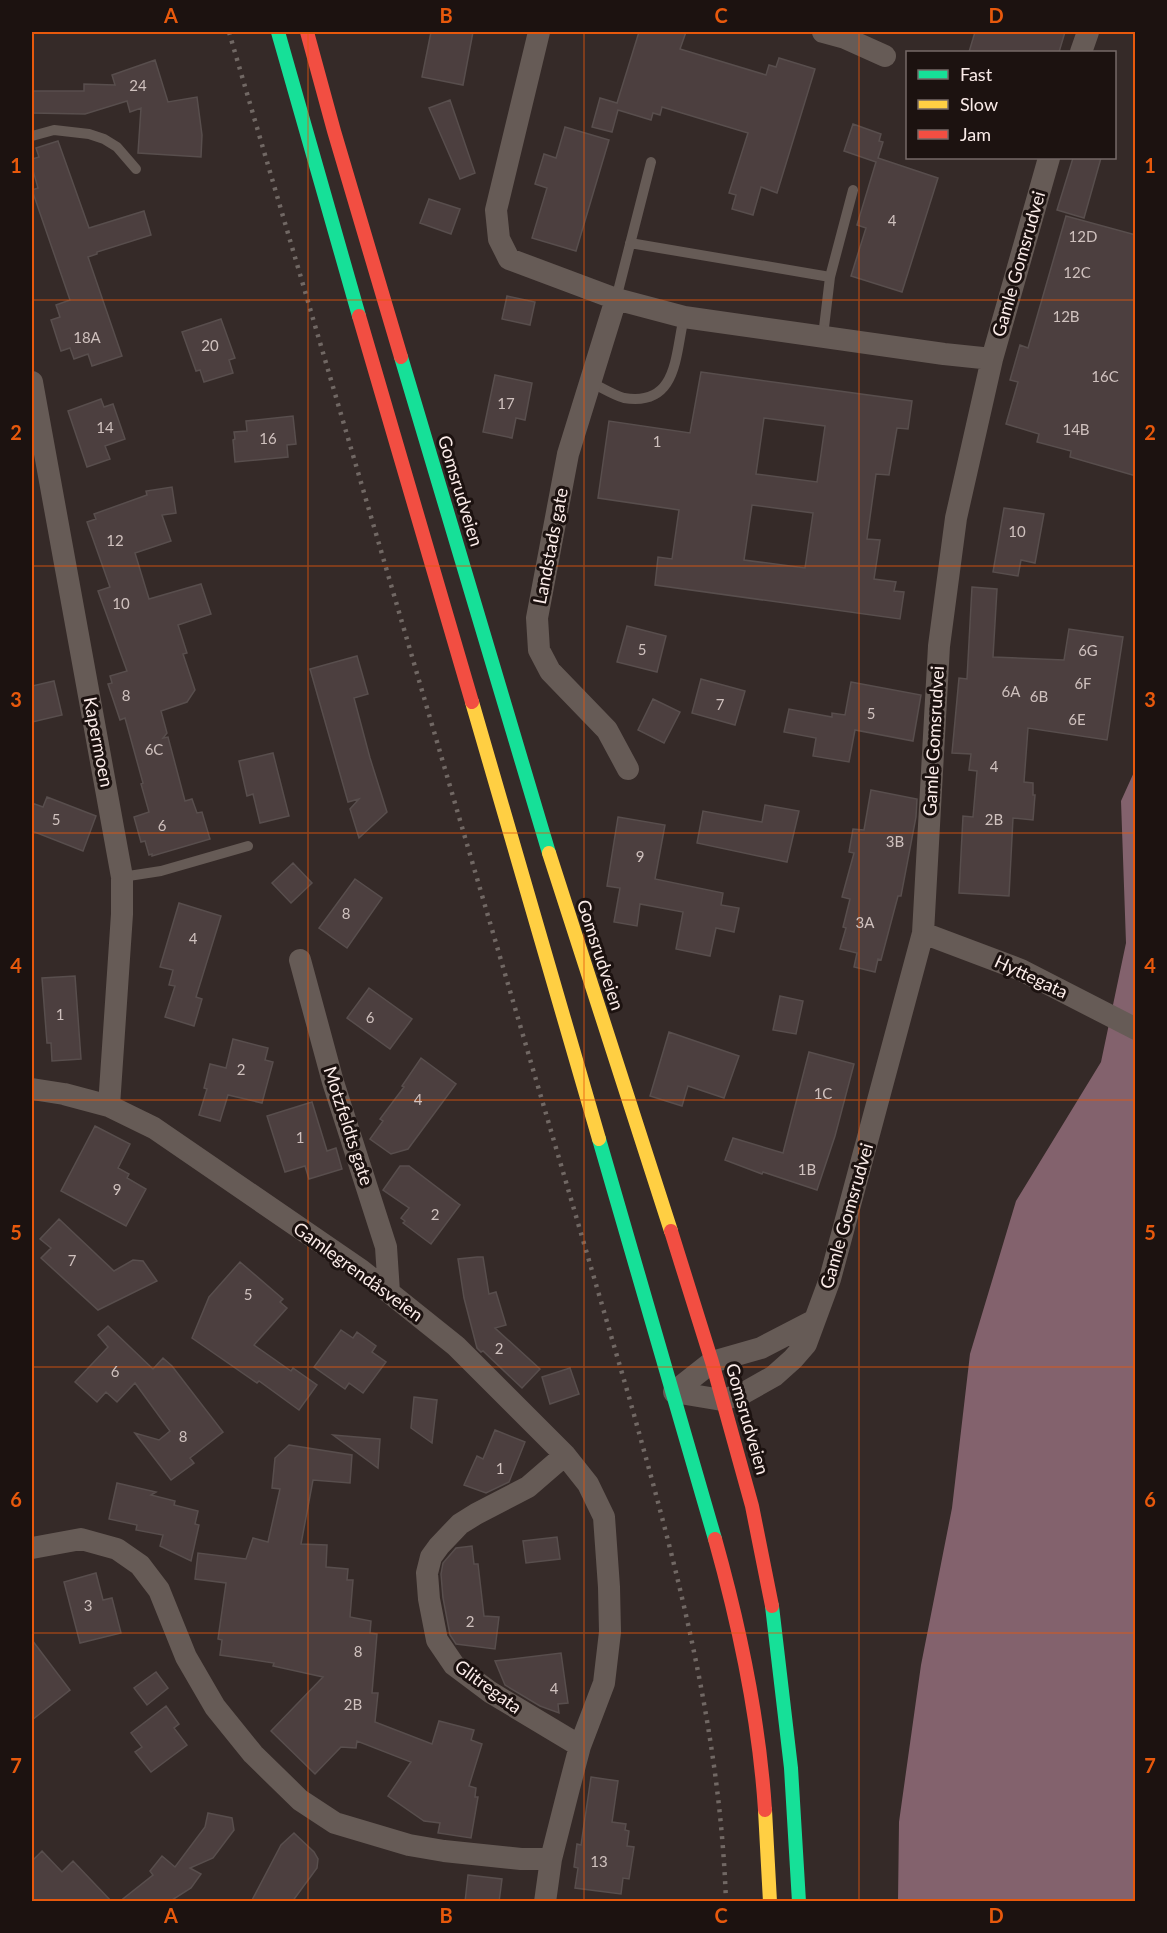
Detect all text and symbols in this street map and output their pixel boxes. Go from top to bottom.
text: A [163,3,178,27]
text: B [439,3,453,27]
text: C [714,3,728,27]
text: D [988,3,1004,27]
legend [906,51,1116,159]
text: Fast [960,63,993,85]
house number: 24 [129,76,147,94]
text: Slow [960,93,998,115]
text: Jam [960,123,991,145]
text: 1 [10,153,22,177]
text: 1 [1144,153,1156,177]
street label: Gamle Gomsrudvei [987,188,1049,339]
house number: 4 [888,211,897,229]
house number: 12D [1069,227,1097,245]
house number: 12C [1063,263,1091,281]
house number: 12B [1052,307,1080,325]
house number: 18A [73,328,102,346]
house number: 20 [201,336,219,354]
house number: 16C [1091,367,1119,385]
house number: 17 [497,394,515,412]
house number: 14 [96,418,114,436]
text: 2 [10,420,22,444]
house number: 14B [1062,420,1090,438]
text: 2 [1144,420,1156,444]
house number: 16 [259,429,277,447]
house number: 1 [653,432,661,450]
street label: Gomsrudveien [434,433,488,549]
street label: Landstads gate [528,486,572,606]
house number: 10 [1008,522,1026,540]
house number: 12 [106,531,124,549]
house number: 10 [112,594,130,612]
house number: 5 [638,640,646,658]
house number: 6G [1078,641,1098,659]
street label: Gamle Gomsrudvei [918,665,948,817]
house number: 6F [1074,674,1092,692]
house number: 6A [1002,682,1021,700]
house number: 8 [122,686,130,704]
text: 3 [10,687,22,711]
house number: 6B [1030,687,1048,705]
text: 3 [1144,687,1156,711]
street label: Kapermoen [79,695,119,789]
house number: 7 [716,695,725,713]
house number: 5 [867,704,875,722]
house number: 6E [1068,710,1086,728]
house number: 6C [145,740,163,758]
house number: 4 [990,757,999,775]
house number: 5 [52,810,60,828]
house number: 2B [985,810,1003,828]
house number: 6 [158,816,167,834]
house number: 3B [886,832,904,850]
house number: 9 [636,847,644,865]
street label: Gomsrudveien [573,897,629,1013]
house number: 8 [342,904,350,922]
house number: 3A [856,913,875,931]
house number: 4 [189,929,198,947]
street label: Hyttegata [991,950,1071,1003]
text: 4 [10,953,22,977]
text: 4 [1144,953,1156,977]
house number: 1 [56,1005,64,1023]
house number: 6 [366,1008,375,1026]
house number: 2 [237,1060,245,1078]
street label: Motzfeldts gate [319,1063,379,1188]
house number: 1C [814,1084,832,1102]
house number: 4 [414,1090,423,1108]
house number: 1 [296,1128,304,1146]
street label: Gamle Gomsrudvei [815,1140,877,1291]
house number: 1B [798,1160,816,1178]
house number: 9 [113,1180,121,1198]
house number: 2 [431,1205,439,1223]
street label: Gamlegrendåsveien [290,1217,428,1326]
text: 5 [10,1220,22,1244]
text: 5 [1144,1220,1156,1244]
house number: 7 [68,1251,77,1269]
house number: 5 [244,1285,252,1303]
house number: 2 [495,1339,503,1357]
street label: Gomsrudveien [722,1360,774,1477]
house number: 6 [111,1362,120,1380]
house number: 8 [179,1427,187,1445]
house number: 1 [496,1459,504,1477]
text: 6 [10,1487,22,1511]
text: 6 [1144,1487,1156,1511]
house number: 3 [84,1596,92,1614]
house number: 2 [466,1612,474,1630]
house number: 8 [354,1642,362,1660]
street label: Glitregata [451,1655,526,1718]
house number: 4 [550,1679,559,1697]
house number: 2B [344,1695,362,1713]
text: 7 [10,1753,22,1777]
text: 7 [1144,1753,1156,1777]
house number: 13 [590,1852,608,1870]
text: A [163,1903,178,1927]
text: B [439,1903,453,1927]
text: C [714,1903,728,1927]
text: D [988,1903,1004,1927]

